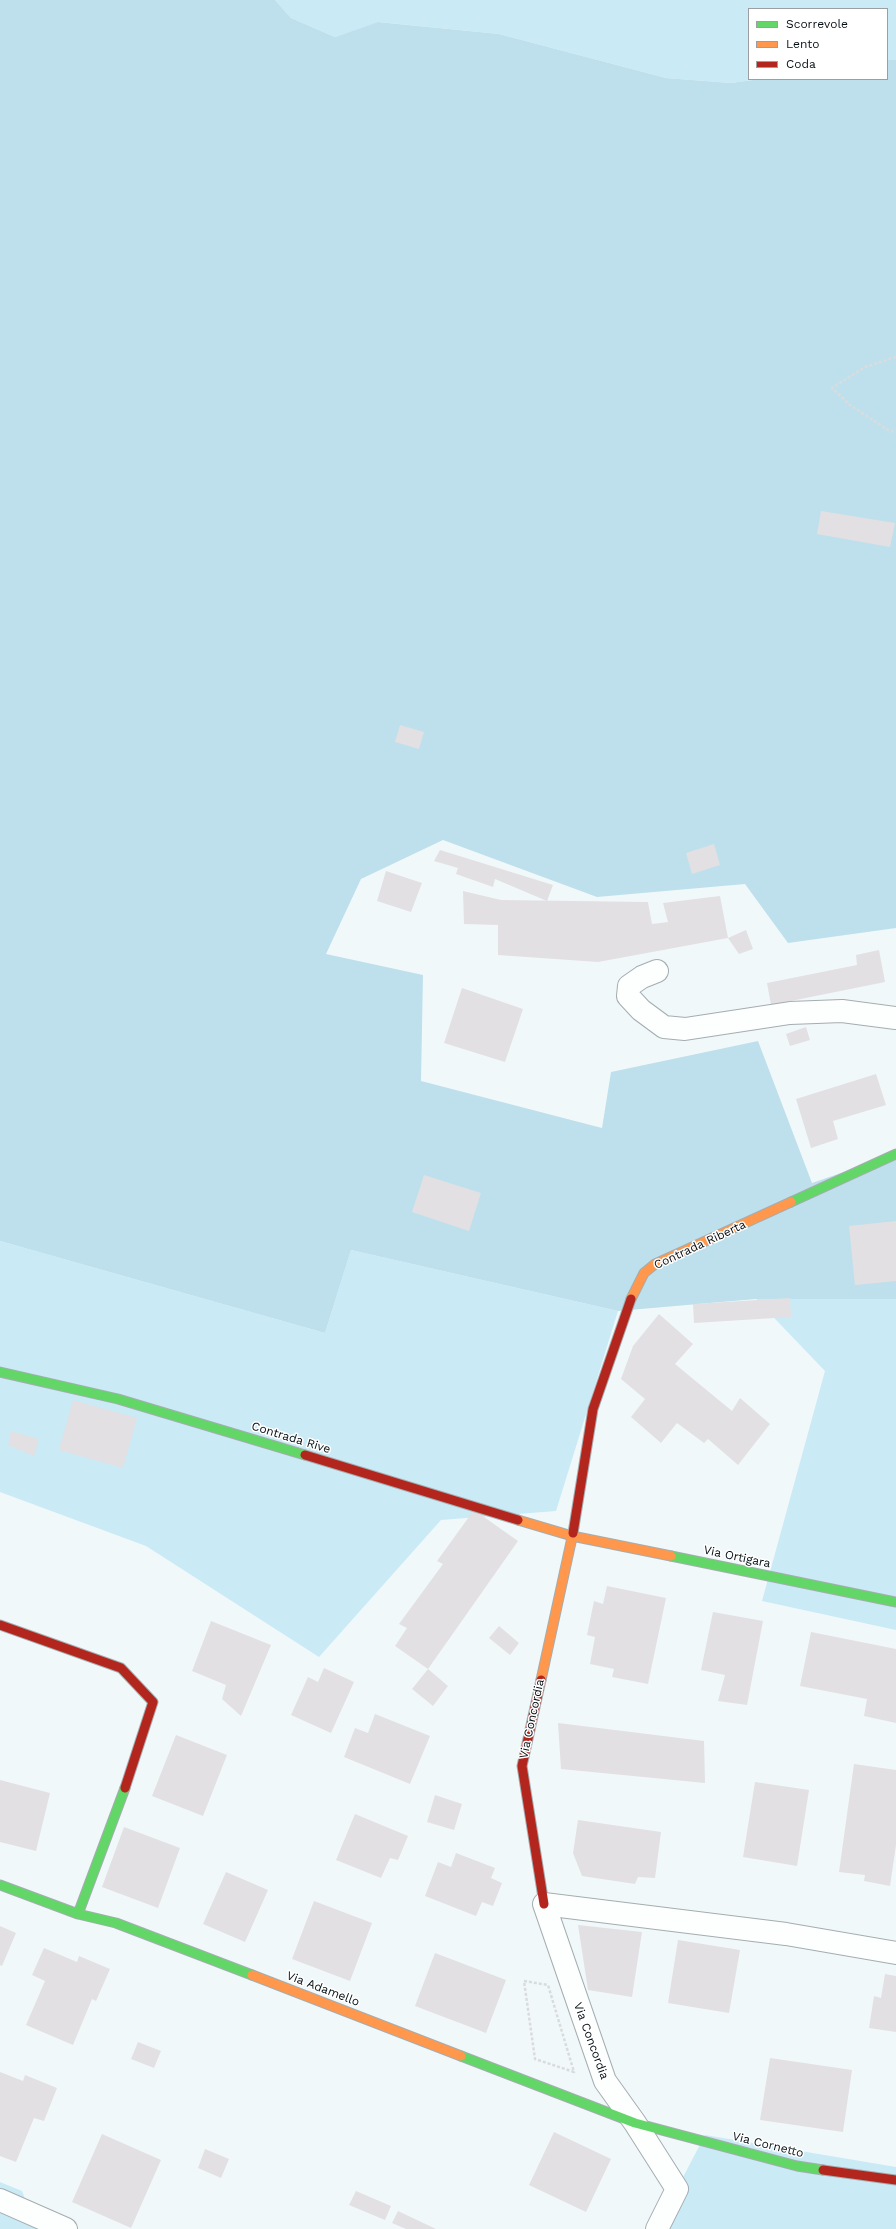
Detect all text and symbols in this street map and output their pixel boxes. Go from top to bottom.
legend [748,8,888,80]
text: Scorrevole [786,17,848,31]
text: Lento [786,37,820,51]
text: Coda [786,57,816,71]
street label: Contrada Riberta [652,1217,748,1273]
street label: Contrada Rive [250,1419,332,1457]
street label: Via Ortigara [702,1543,772,1571]
street label: Via Concordia [517,1678,547,1760]
street label: Via Adamello [285,1969,361,2009]
street label: Via Concordia [570,2001,612,2081]
street label: Via Cornetto [731,2129,805,2161]

